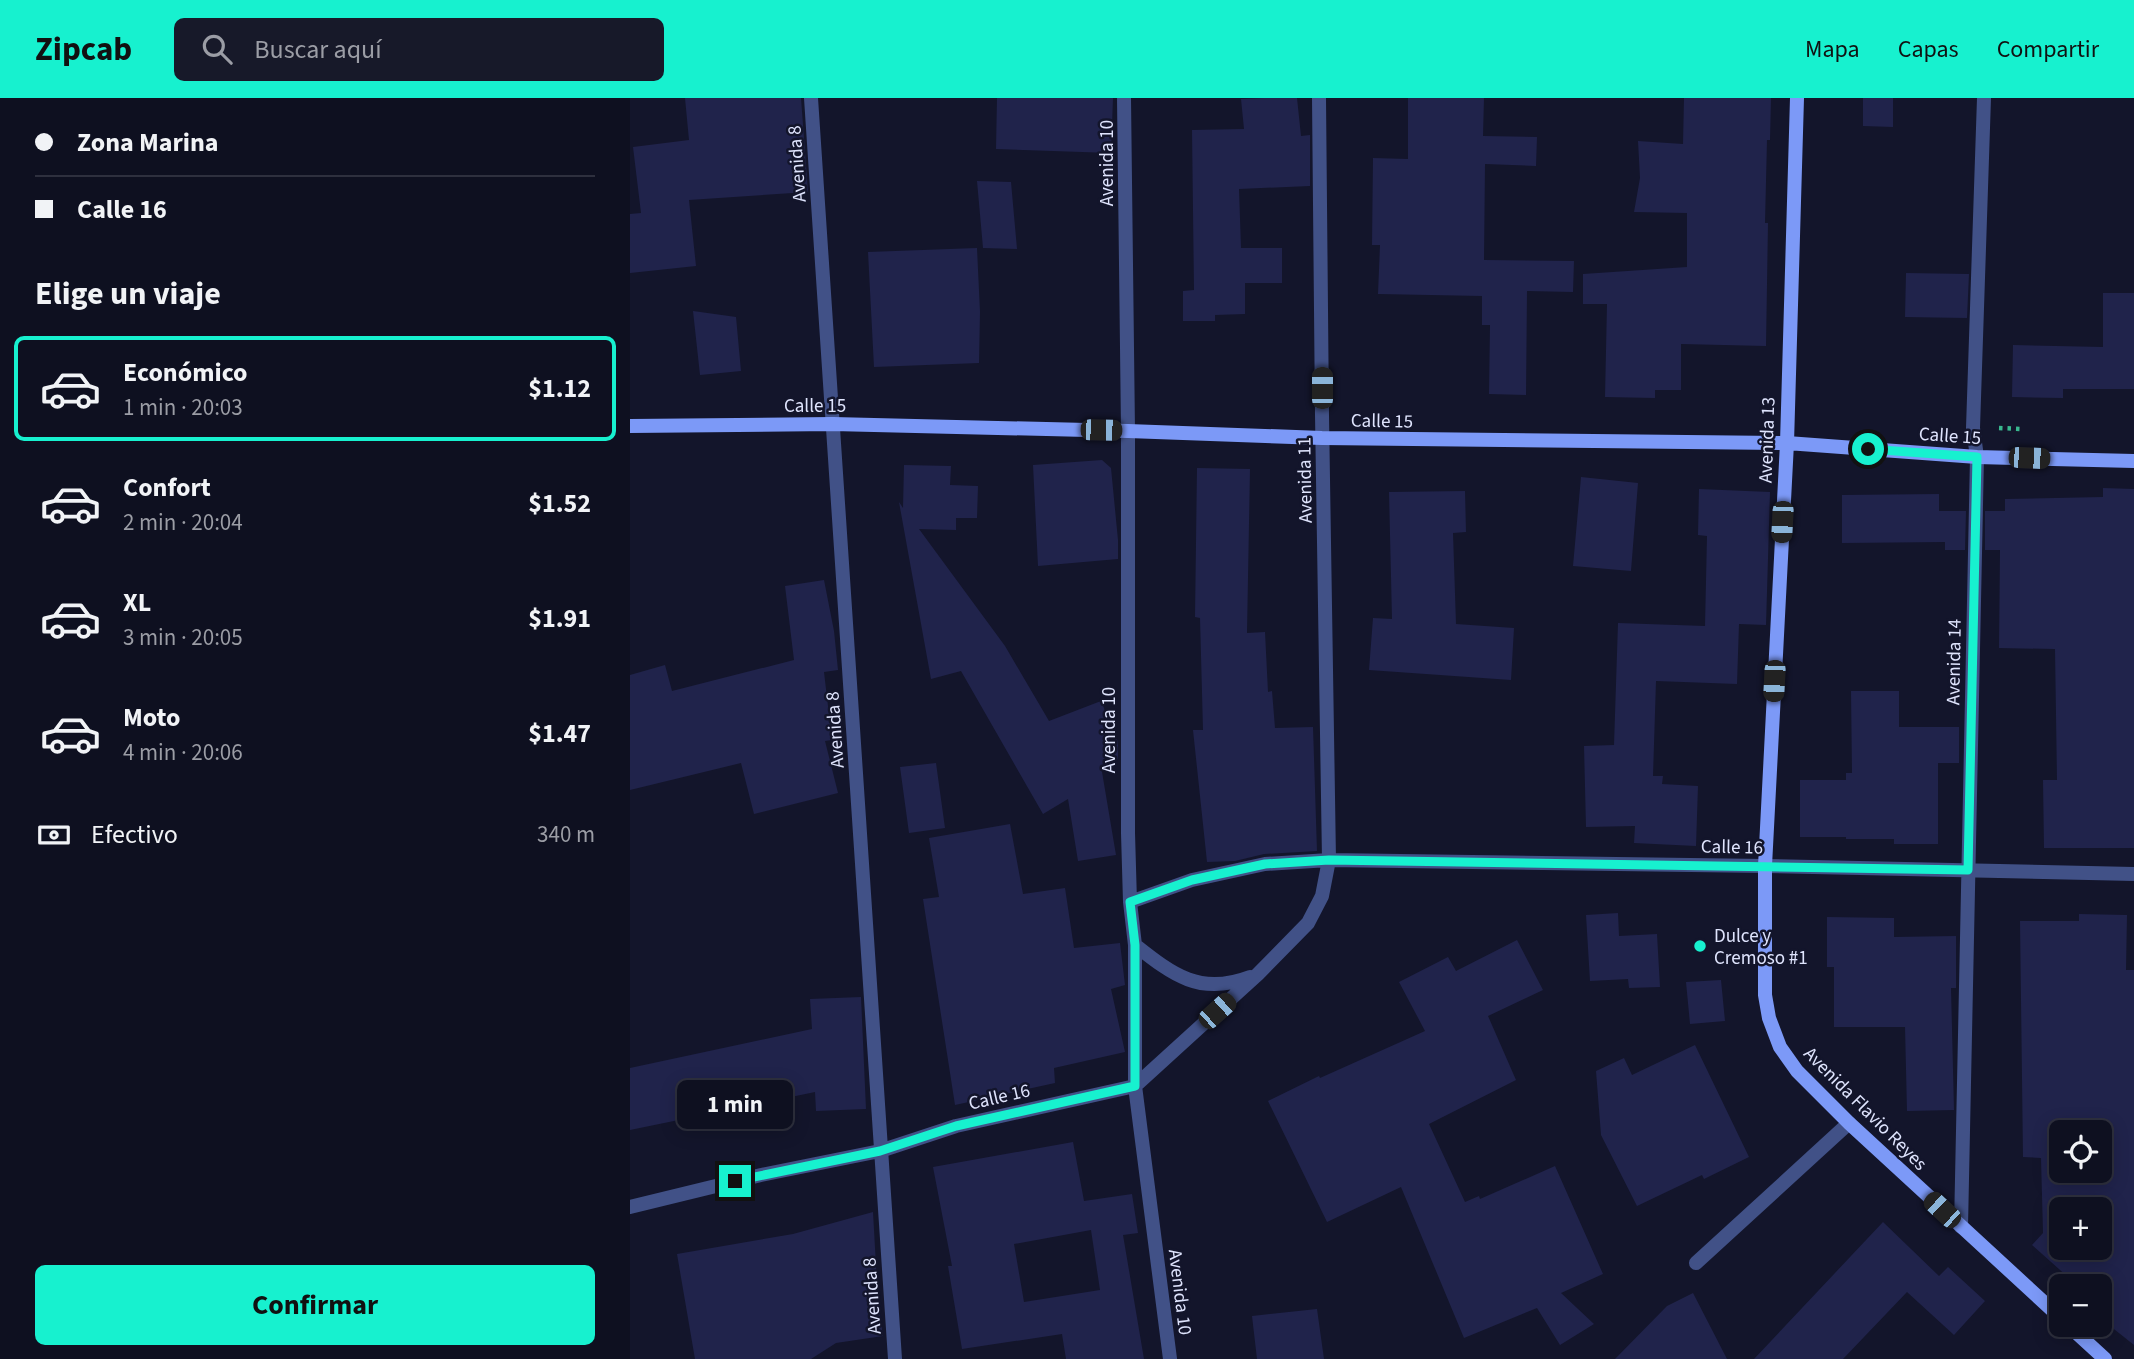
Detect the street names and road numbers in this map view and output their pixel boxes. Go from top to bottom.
street label: Avenida 10 [1094,120,1121,206]
street label: Avenida 8 [781,125,814,203]
street label: Calle 15 [784,393,846,420]
street label: Avenida 13 [1753,396,1782,484]
street label: Calle 15 [1351,407,1413,436]
street label: Calle 15 [1918,421,1982,452]
street label: Avenida 11 [1291,437,1320,523]
street label: Avenida 14 [1940,619,1969,705]
street label: Avenida 10 [1096,687,1123,773]
street label: Avenida 8 [819,691,852,769]
street label: Calle 16 [1701,833,1763,862]
street label: Avenida Flavio Reyes [1797,1041,1933,1177]
street label: Calle 16 [966,1077,1033,1118]
street label: Avenida 10 [1161,1248,1198,1337]
street label: Avenida 8 [856,1257,889,1335]

